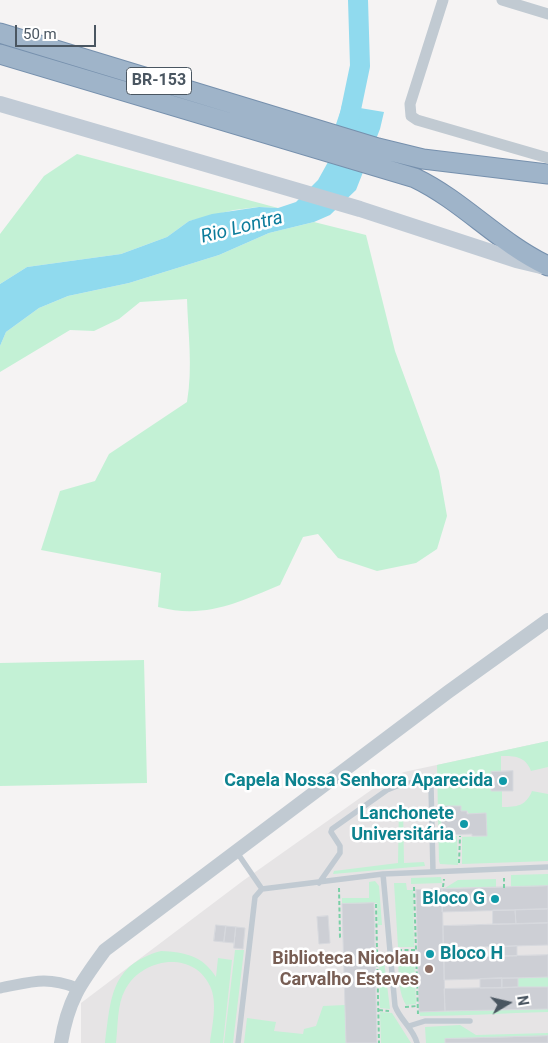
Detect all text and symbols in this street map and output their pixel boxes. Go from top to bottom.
scale bar [18,15,99,47]
text: 50 m [23,25,57,43]
road number: BR-153 [126,68,192,94]
water label: Rio Lontra [199,207,285,249]
place label: Capela Nossa Senhora Aparecida [224,770,493,792]
marker: Capela Nossa Senhora Aparecida [497,775,509,787]
place label: Lanchonete Universitária [351,803,454,846]
marker: Lanchonete Universitária [458,818,470,830]
place label: Bloco G [422,888,485,910]
marker: Bloco G [489,893,501,905]
place label: Bloco H [440,943,503,965]
place label: Biblioteca Nicolau Carvalho Esteves [272,948,419,991]
marker: Bloco H [424,948,436,960]
marker: Biblioteca Nicolau Carvalho Esteves [423,963,435,975]
north arrow [483,978,533,1028]
text: N [514,995,531,1007]

